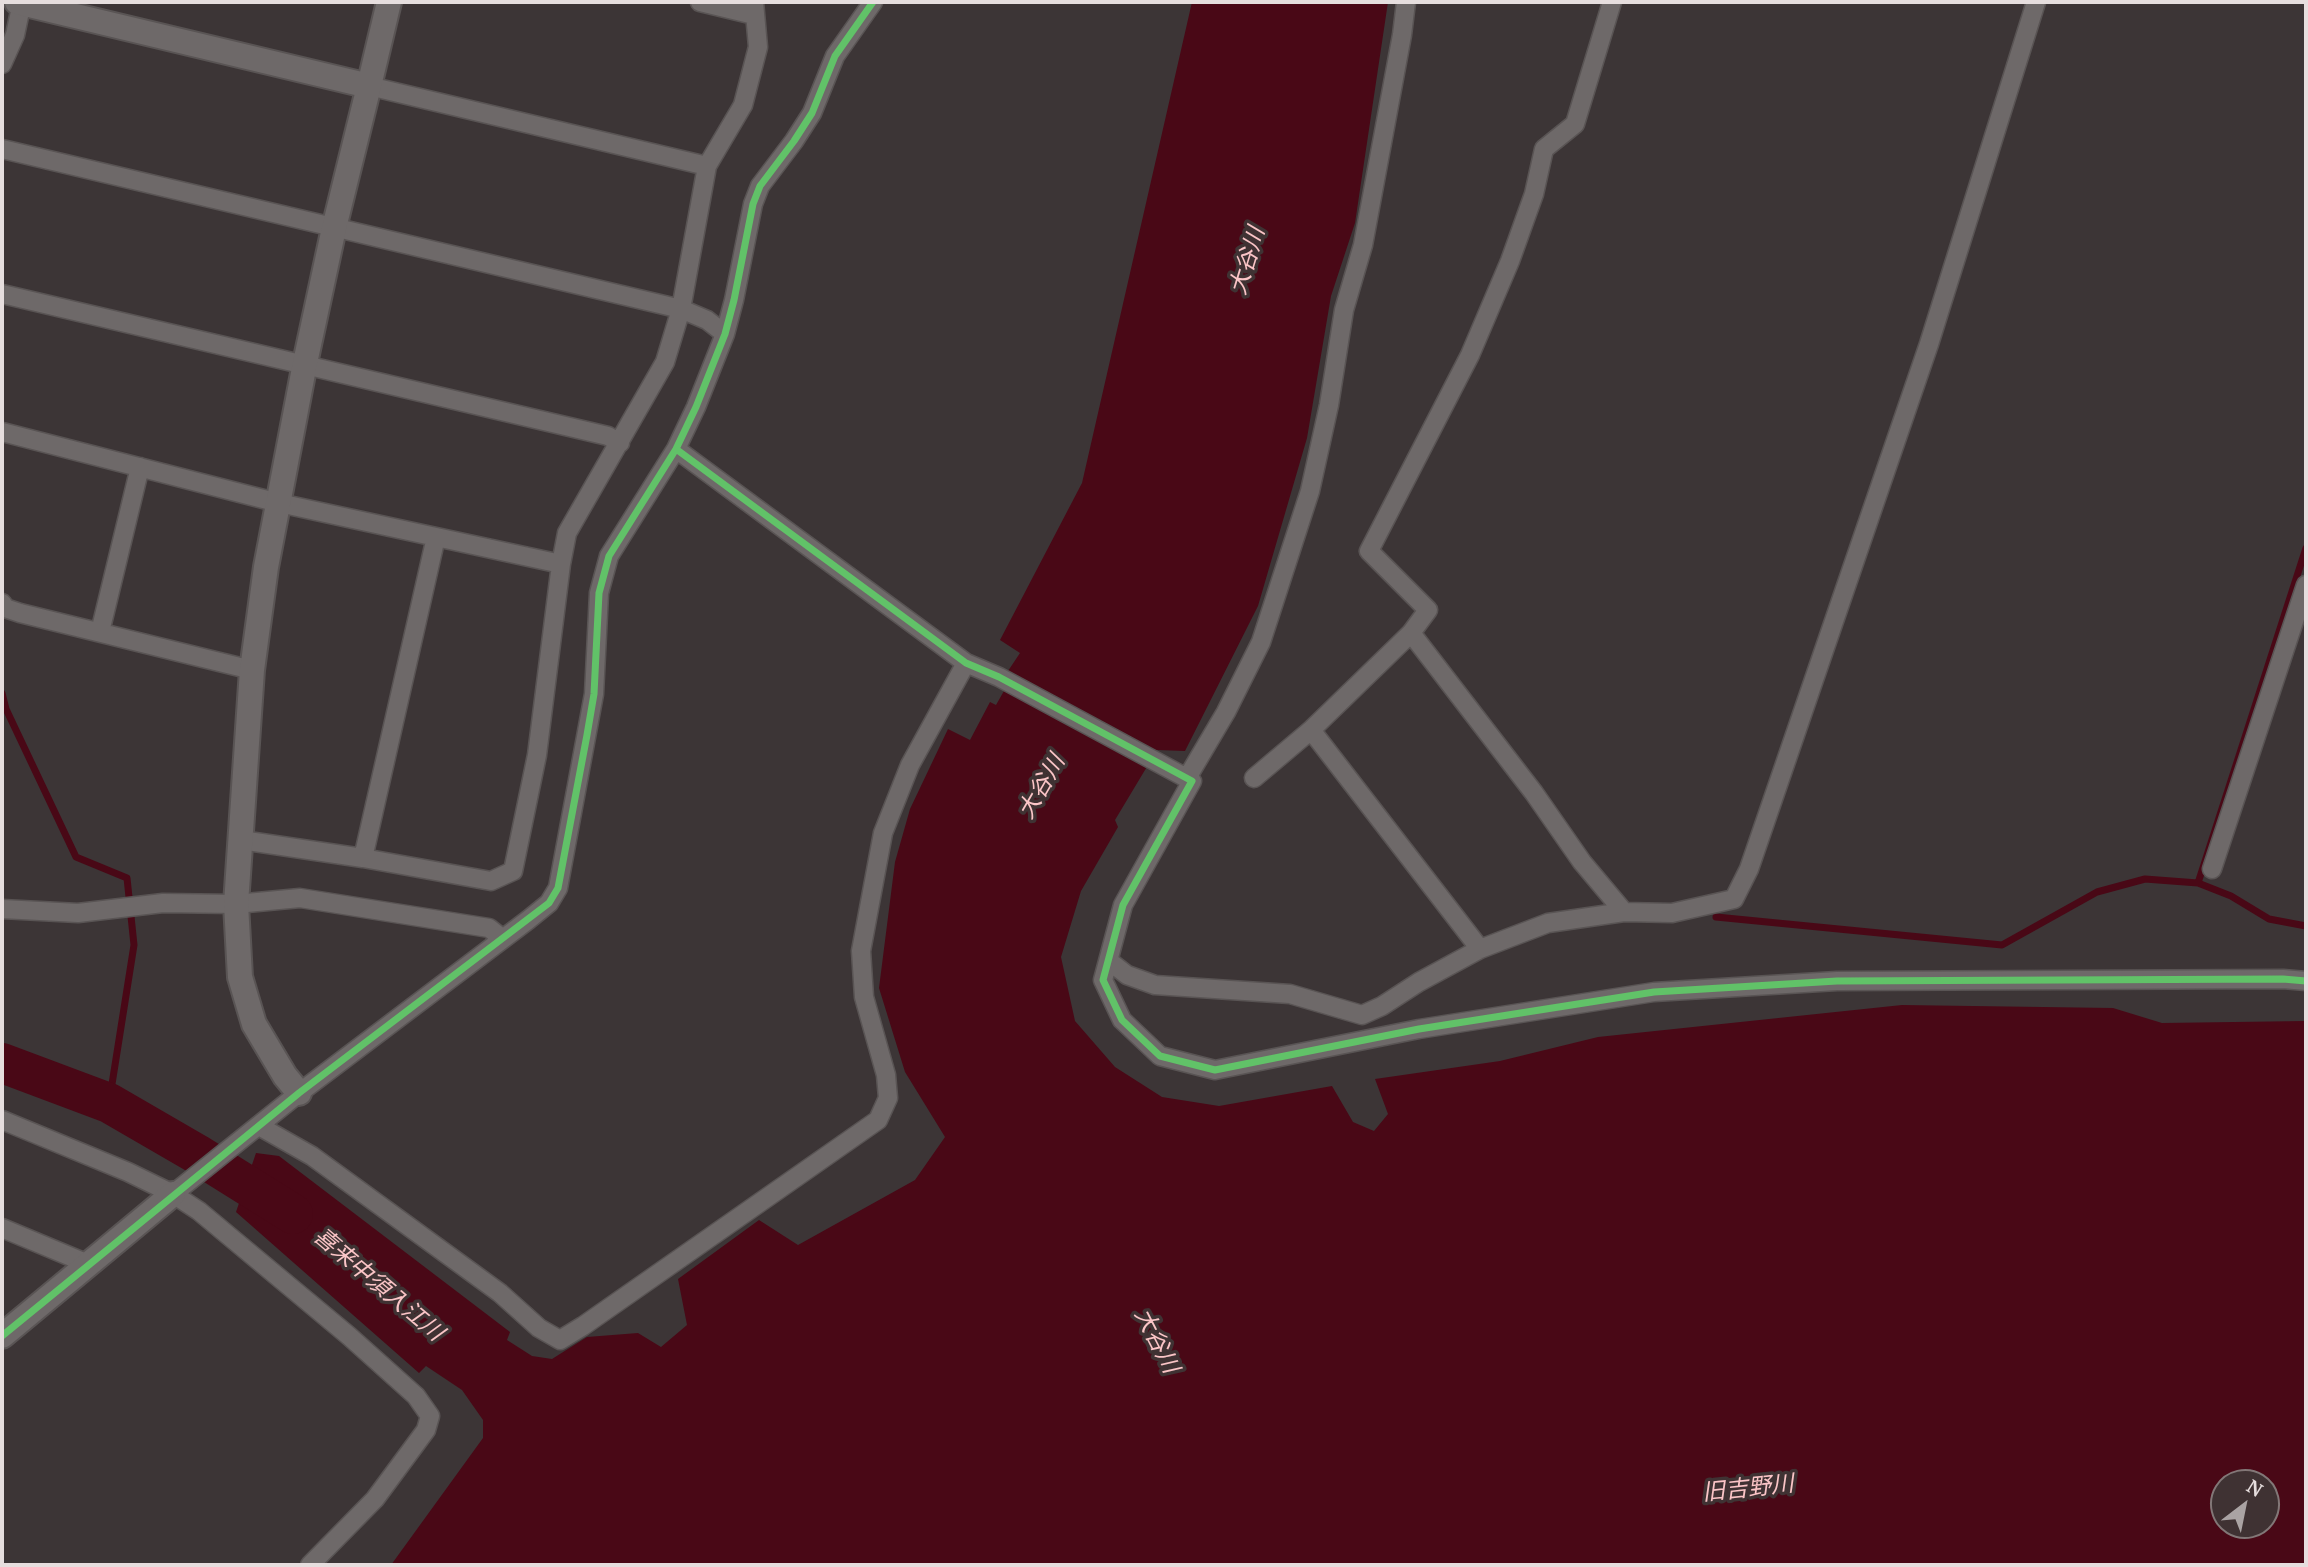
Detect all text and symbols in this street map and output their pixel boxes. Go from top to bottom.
water label: 大谷川 [1225,224,1271,298]
water label: 大谷川 [1013,750,1071,824]
water label: 喜来中須入江川 [307,1223,449,1347]
water label: 大谷川 [1128,1304,1184,1378]
north arrow [2210,1469,2280,1539]
water label: 旧吉野川 [1701,1470,1795,1508]
text: N [2243,1473,2268,1502]

